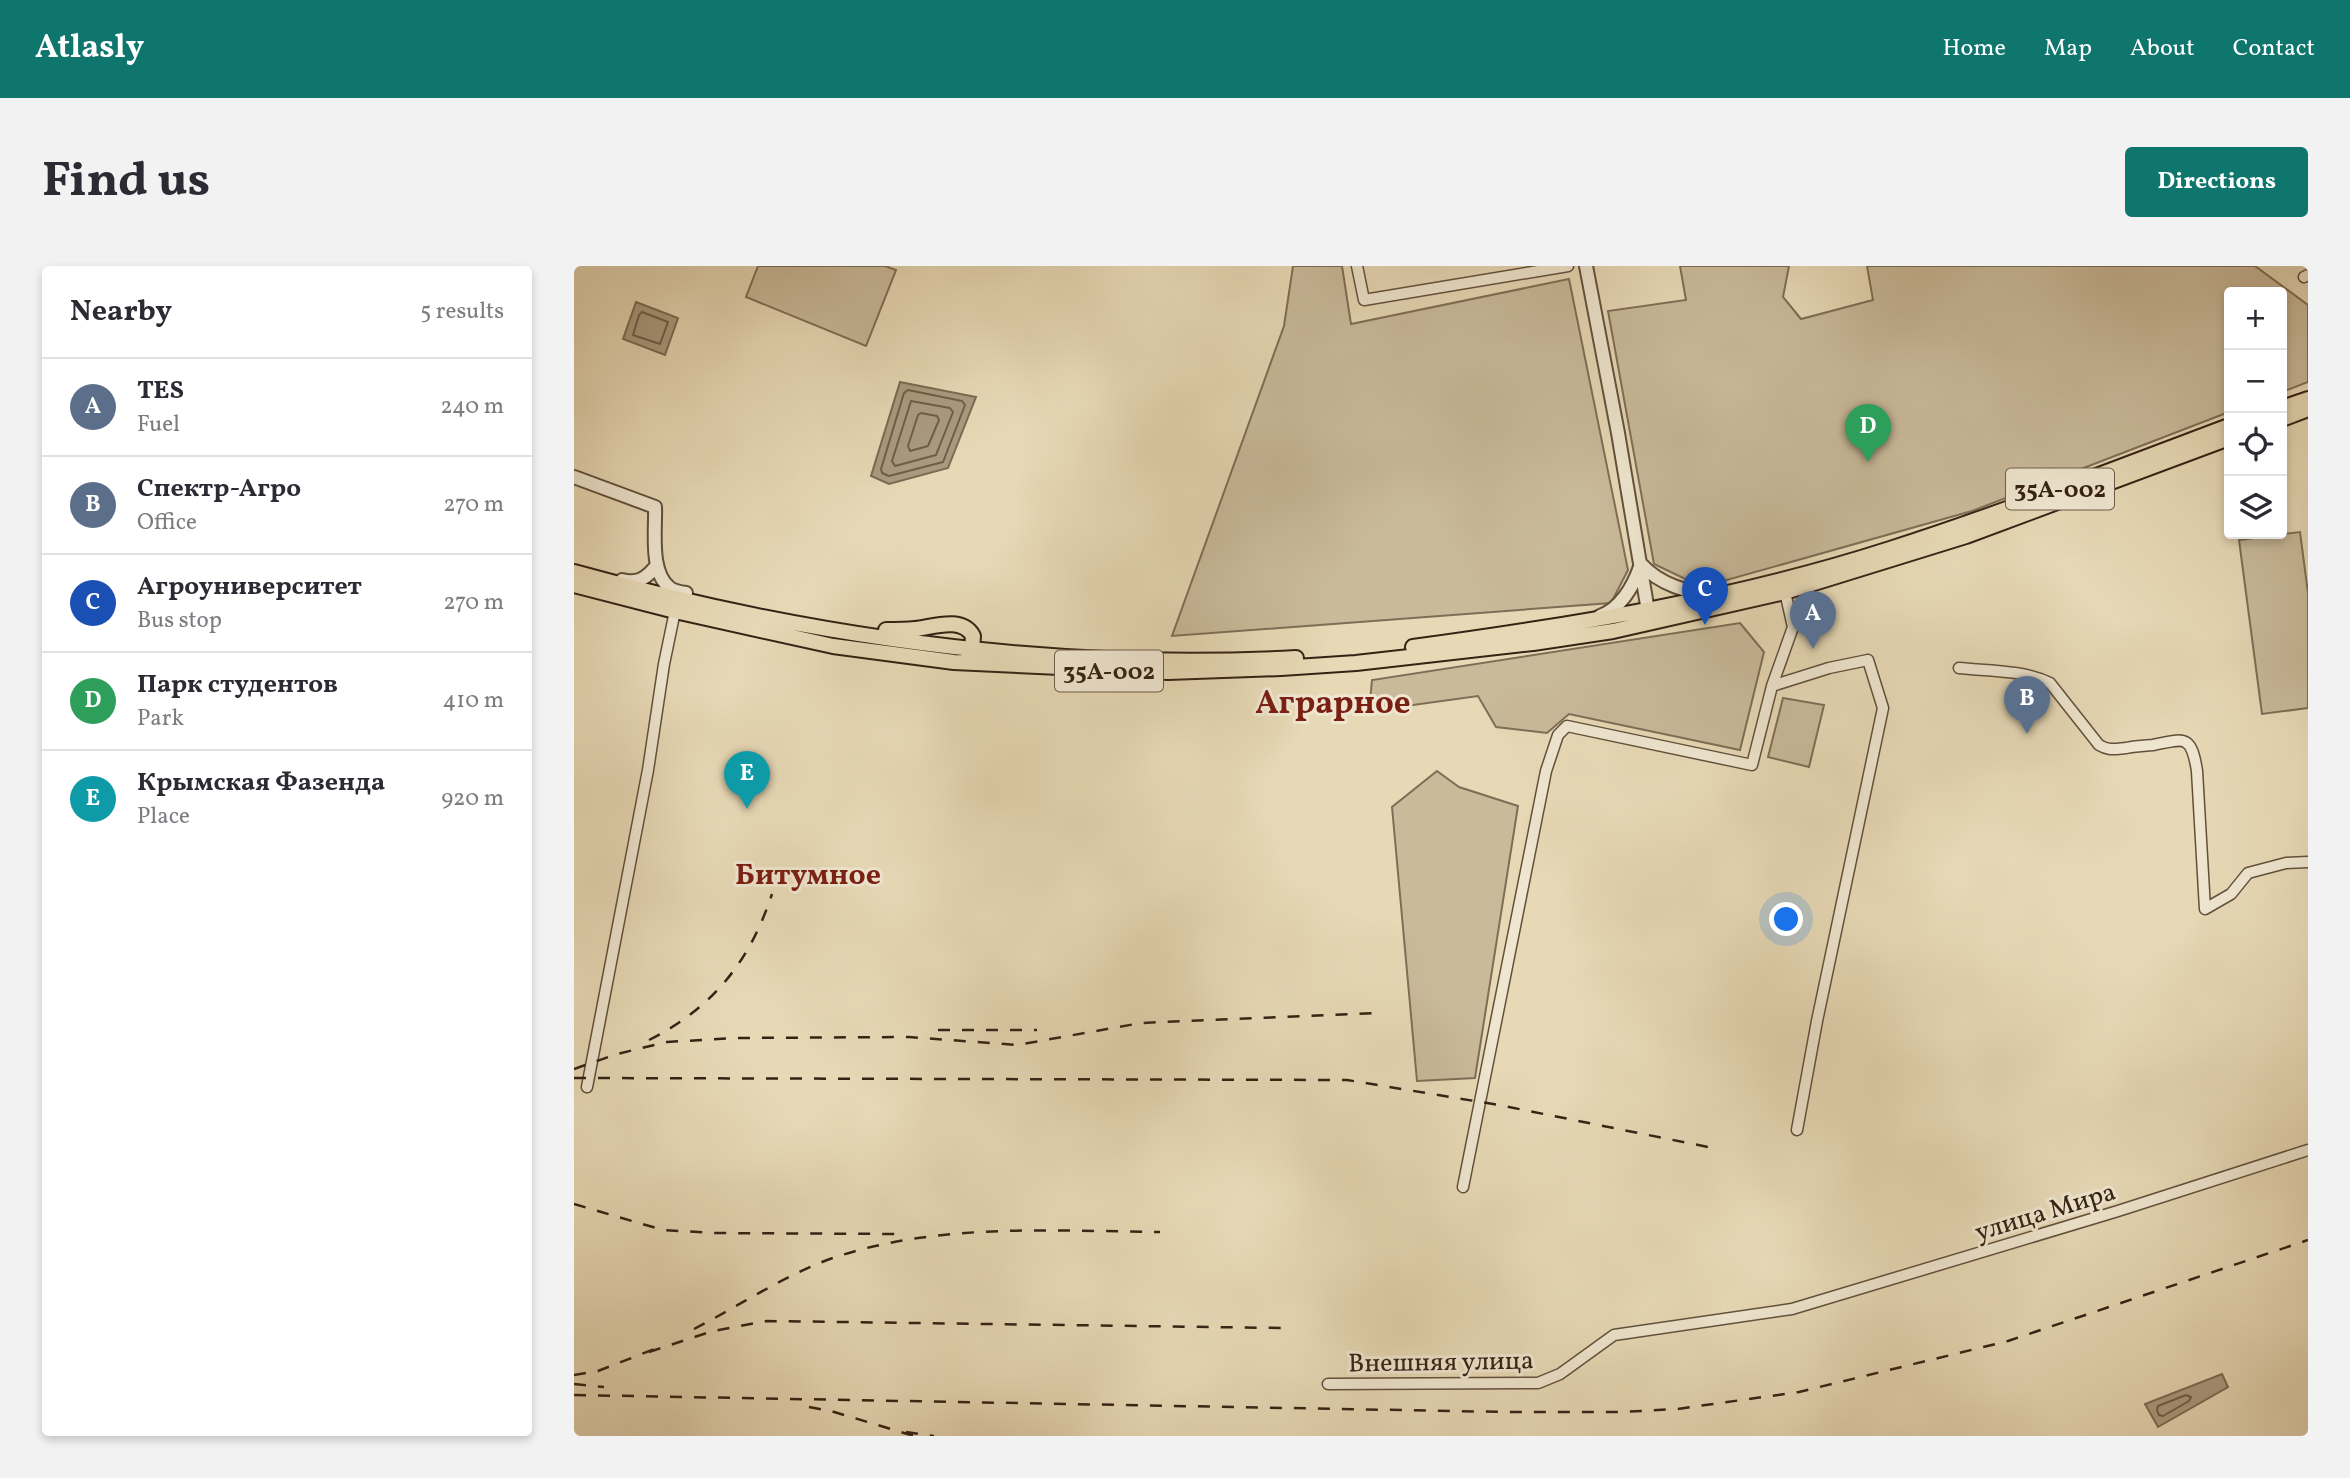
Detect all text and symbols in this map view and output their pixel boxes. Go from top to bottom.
text: Atlasly [35,26,144,72]
text: Home [1942,32,2006,66]
text: Map [2044,32,2092,66]
text: About [2130,32,2195,66]
text: Contact [2233,32,2315,66]
button: Directions [2125,147,2308,217]
text: Find us [42,148,210,217]
map controls [2224,287,2287,539]
button: + [2224,287,2287,350]
text: Nearby [70,291,172,333]
text: 5 results [420,296,504,328]
button: − [2224,350,2287,413]
text: TES [137,373,184,409]
text: A [85,391,101,423]
text: 240 m [440,391,504,423]
pin: D [1845,404,1891,462]
text: Fuel [137,409,180,441]
button: locate [2224,413,2287,476]
road number: 35А-002 [2006,468,2114,510]
text: Спектр-Агро [137,471,301,507]
button: layers [2224,476,2287,539]
text: B [85,489,101,521]
text: 270 m [443,489,504,521]
text: Office [137,507,197,539]
pin: C [1682,567,1728,625]
text: Агроуниверситет [137,569,362,605]
text: C [86,587,100,619]
text: 270 m [443,587,504,619]
pin: A [1790,591,1836,649]
text: Bus stop [137,605,222,637]
road number: 35А-002 [1055,650,1163,692]
text: Парк студентов [137,667,338,703]
pin: B [2004,676,2050,734]
district label: Аграрное [1255,682,1411,728]
text: D [85,685,101,717]
text: 410 m [443,685,504,717]
text: Park [137,703,184,735]
pin: E [724,751,770,809]
text: Крымская Фазенда [137,765,385,801]
text: E [86,783,100,815]
text: 920 m [441,783,504,815]
text: Place [137,801,190,833]
district label: Битумное [735,855,881,897]
your location [1769,902,1803,936]
street label: улица Мира [1971,1174,2120,1251]
street label: Внешняя улица [1348,1343,1534,1383]

